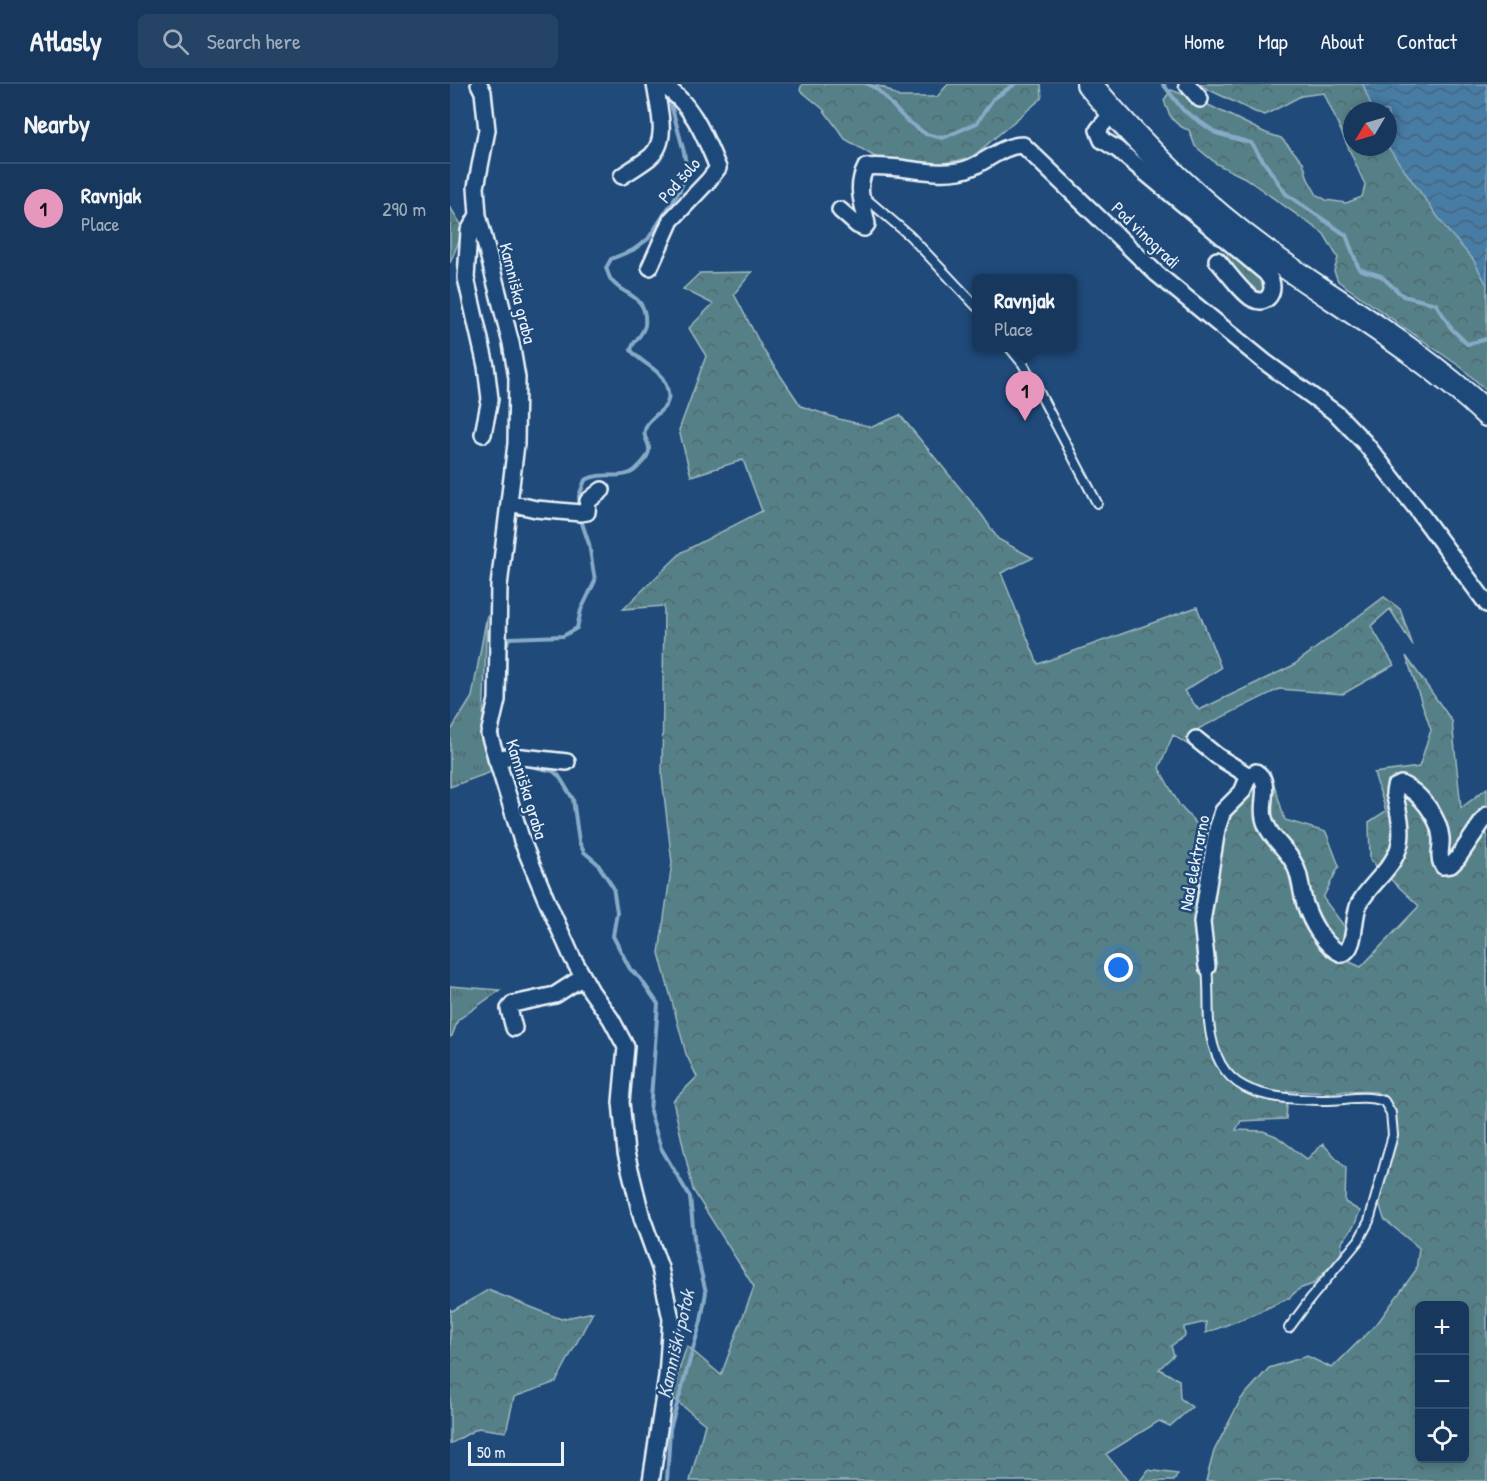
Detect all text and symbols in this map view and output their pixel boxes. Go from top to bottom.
search box [138,14,558,68]
text: Atlasly [30,22,102,60]
icon: search [159,25,192,58]
text: Search here [207,26,301,56]
text: Home [1184,27,1225,56]
text: Map [1258,27,1288,56]
text: About [1321,27,1364,56]
text: Contact [1397,27,1457,56]
north arrow [1343,102,1397,156]
text: Nearby [24,106,90,141]
street label: Pod šolo [652,152,706,208]
text: Ravnjak [81,180,141,210]
text: 1 [40,195,47,222]
text: 290 m [382,195,426,222]
street label: Pod vinogradi [1106,196,1186,274]
text: Place [81,210,120,237]
street label: Kamniška graba [493,240,543,346]
popup [972,274,1077,352]
text: Ravnjak [994,285,1055,315]
text: Place [994,315,1033,342]
pin: 1 [1006,372,1044,421]
street label: Kamniška graba [500,736,554,842]
street label: Nad elektrarno [1172,813,1216,913]
your location [1104,953,1133,982]
water label: Kamniški potok [649,1286,702,1401]
map controls [1415,1301,1469,1463]
button: + [1415,1301,1469,1355]
button: − [1415,1355,1469,1409]
button: locate [1415,1409,1469,1463]
scale bar [468,1439,564,1466]
text: 50 m [477,1441,506,1463]

